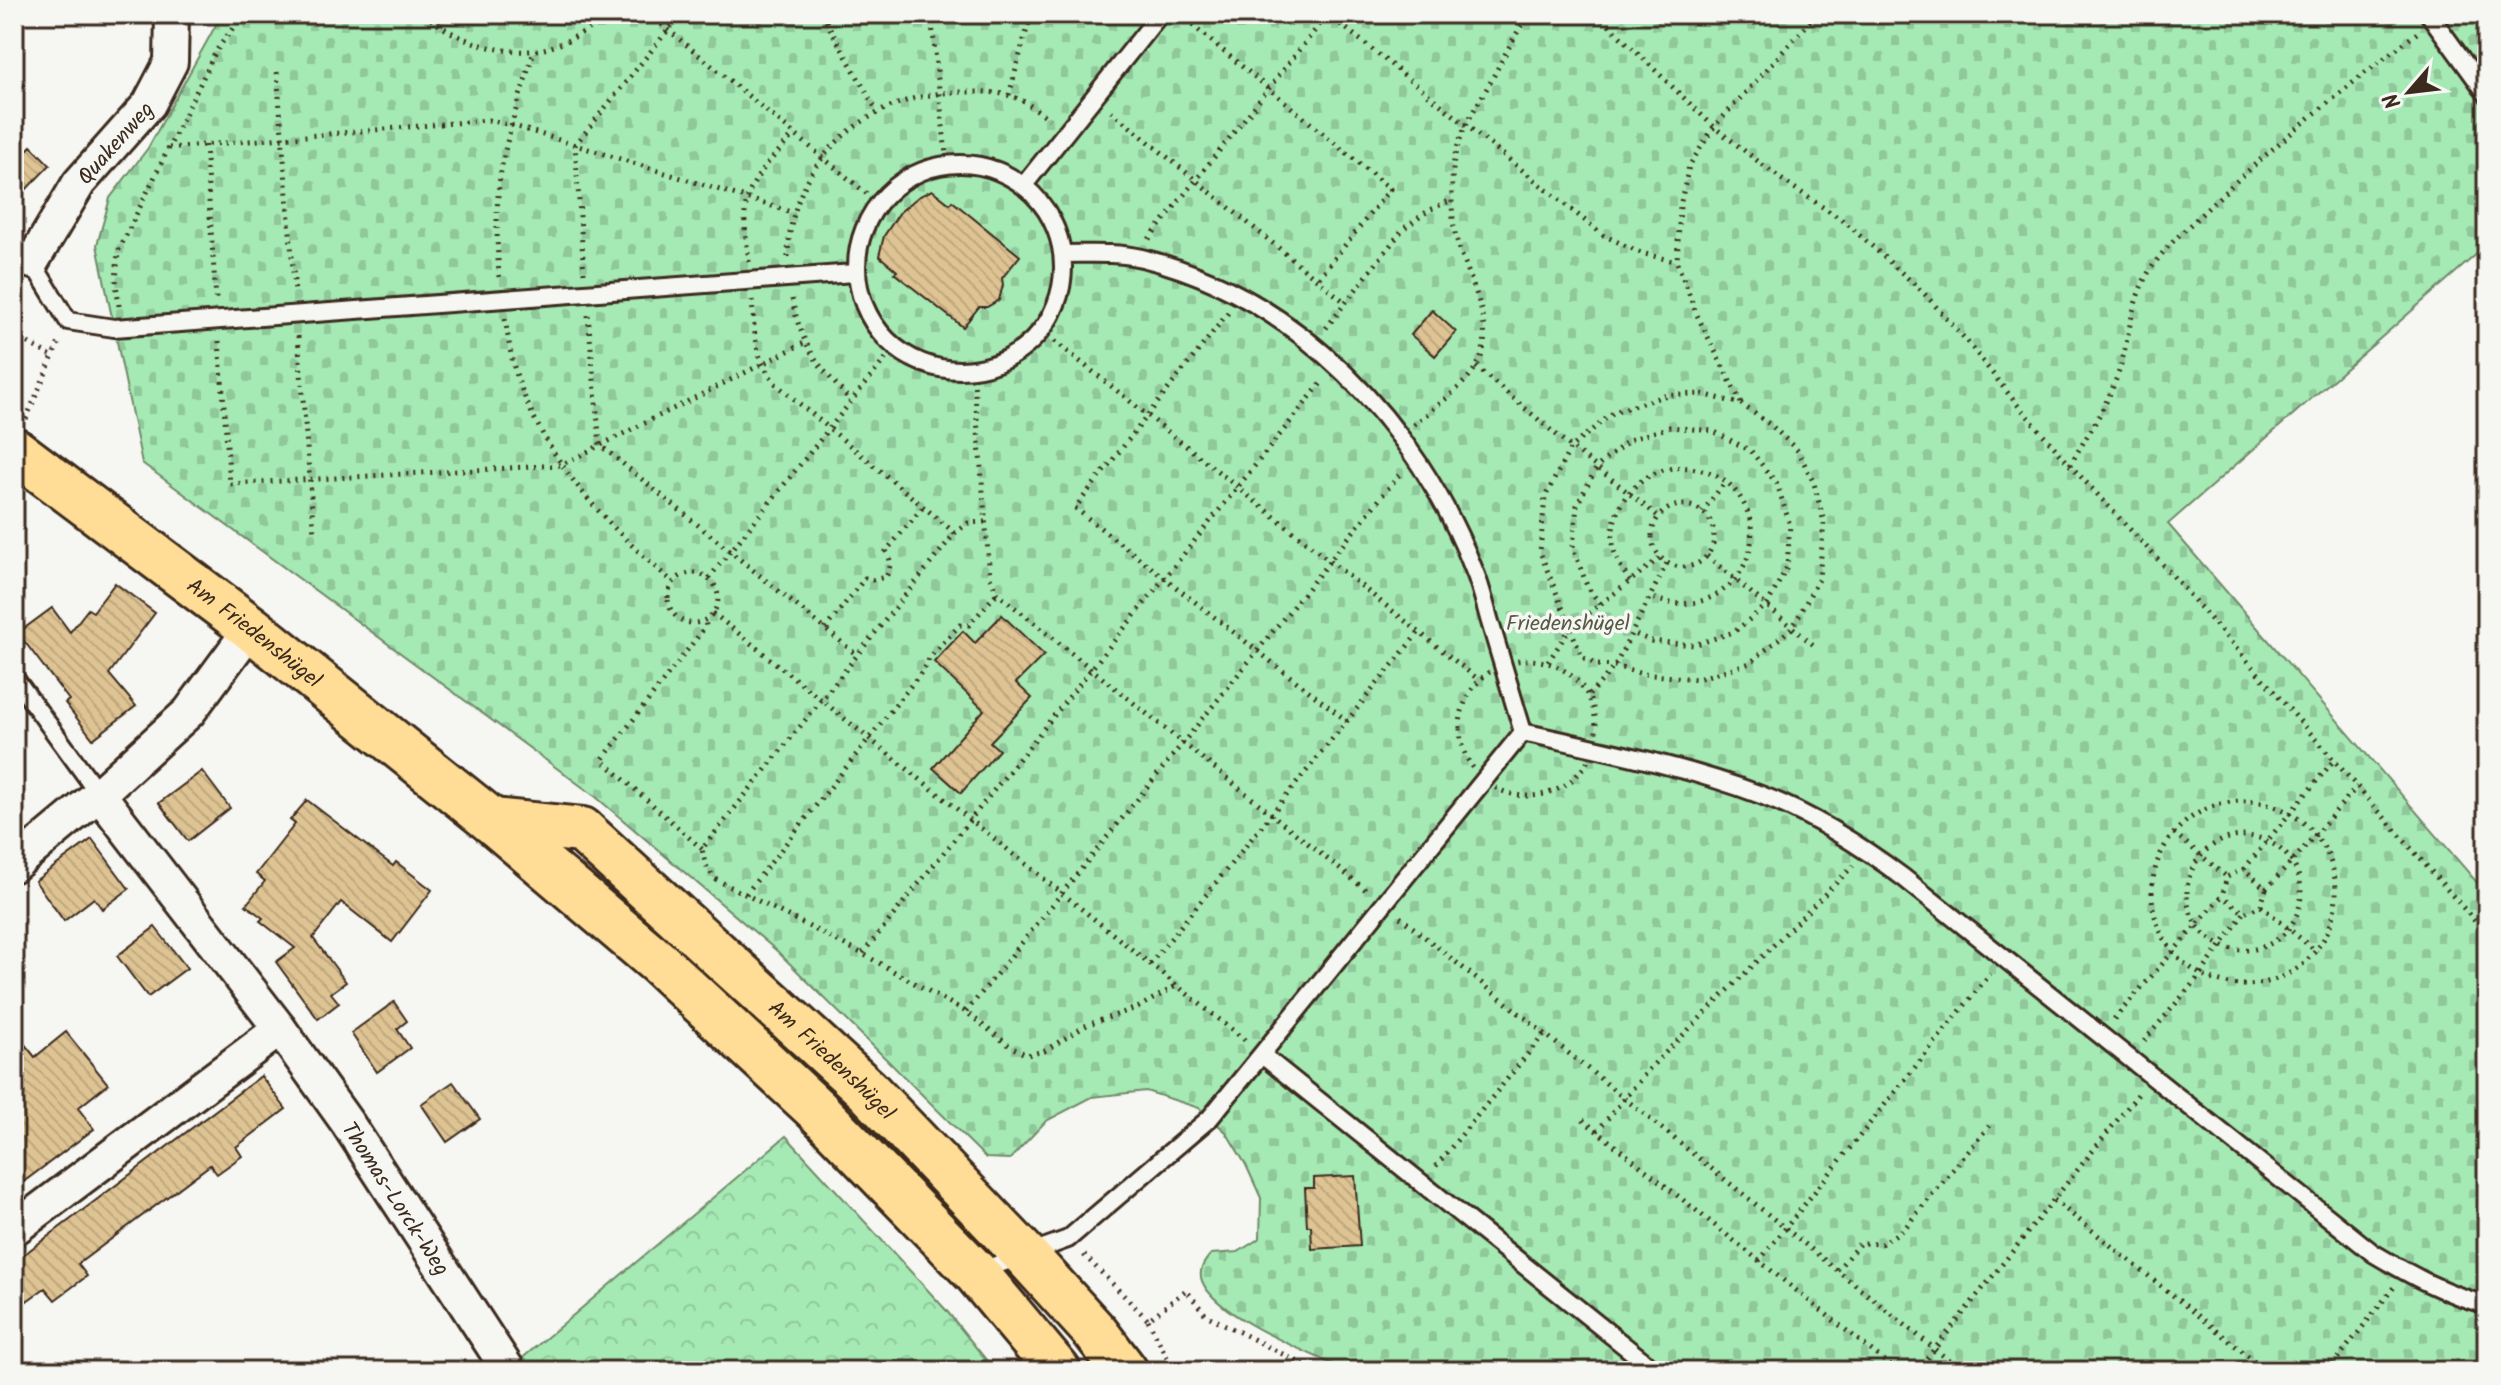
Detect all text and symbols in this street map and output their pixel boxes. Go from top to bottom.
north arrow [2369,52,2449,132]
text: N [2375,86,2412,115]
street label: Quakenweg [70,94,164,194]
street label: Am Friedenshügel [178,570,329,699]
park label: Friedenshügel [1506,607,1631,642]
street label: Am Friedenshügel [759,993,903,1130]
street label: Thomas-Lorck-Weg [331,1115,458,1284]

